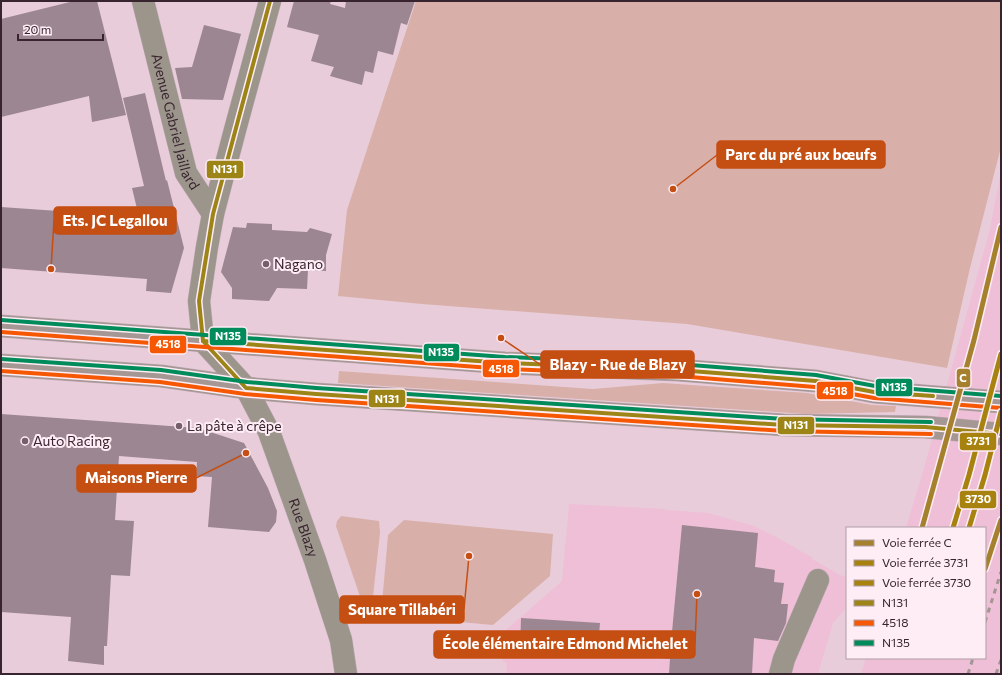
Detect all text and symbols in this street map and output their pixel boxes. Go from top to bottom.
scale bar [18,16,103,42]
text: 20 m [24,22,51,36]
street label: Avenue Gabriel Jaillard [148,52,204,193]
callout: Parc du pré aux bœufs [717,141,885,168]
text: Parc du pré aux bœufs [725,145,877,163]
line badge: N131 [206,160,244,179]
text: N131 [213,162,237,175]
callout: Ets. JC Legallou [54,207,176,234]
text: Ets. JC Legallou [62,211,168,229]
place label: Nagano [274,255,323,272]
marker: Nagano [261,259,271,269]
line badge: N135 [209,327,247,346]
text: N135 [215,329,241,342]
line badge: 4518 [149,335,187,354]
text: 4518 [156,337,181,350]
line badge: N135 [423,343,460,362]
text: N135 [428,345,454,358]
callout: Blazy - Rue de Blazy [541,351,694,378]
text: Blazy - Rue de Blazy [550,355,687,373]
line badge: 4518 [482,359,520,378]
text: 4518 [489,362,514,375]
line badge: C [956,368,971,388]
text: C [959,371,967,384]
line badge: N135 [875,378,913,397]
text: N135 [881,380,907,393]
line badge: 4518 [816,381,854,400]
text: 4518 [823,384,848,397]
line badge: N131 [368,389,406,408]
text: N131 [375,392,399,405]
line badge: N131 [777,416,815,435]
place label: La pâte à crêpe [187,417,282,434]
text: N131 [784,418,808,431]
marker: La pâte à crêpe [174,421,184,431]
place label: Auto Racing [33,432,110,449]
line badge: 3731 [959,432,997,451]
text: 3731 [966,434,990,447]
marker: Auto Racing [20,436,30,446]
callout: Maisons Pierre [77,465,196,492]
text: Maisons Pierre [85,468,187,486]
line badge: 3730 [959,490,997,509]
text: 3730 [965,492,991,505]
street label: Rue Blazy [286,496,322,559]
legend [846,527,986,659]
text: Voie ferrée C [882,535,952,549]
text: Voie ferrée 3731 [882,555,969,569]
text: Voie ferrée 3730 [882,575,971,589]
text: N131 [882,595,908,609]
callout: Square Tillabéri [340,596,464,623]
text: Square Tillabéri [348,600,456,618]
text: 4518 [882,615,909,629]
callout: École élémentaire Edmond Michelet [434,631,695,658]
text: École élémentaire Edmond Michelet [442,634,688,652]
text: N135 [882,635,910,649]

